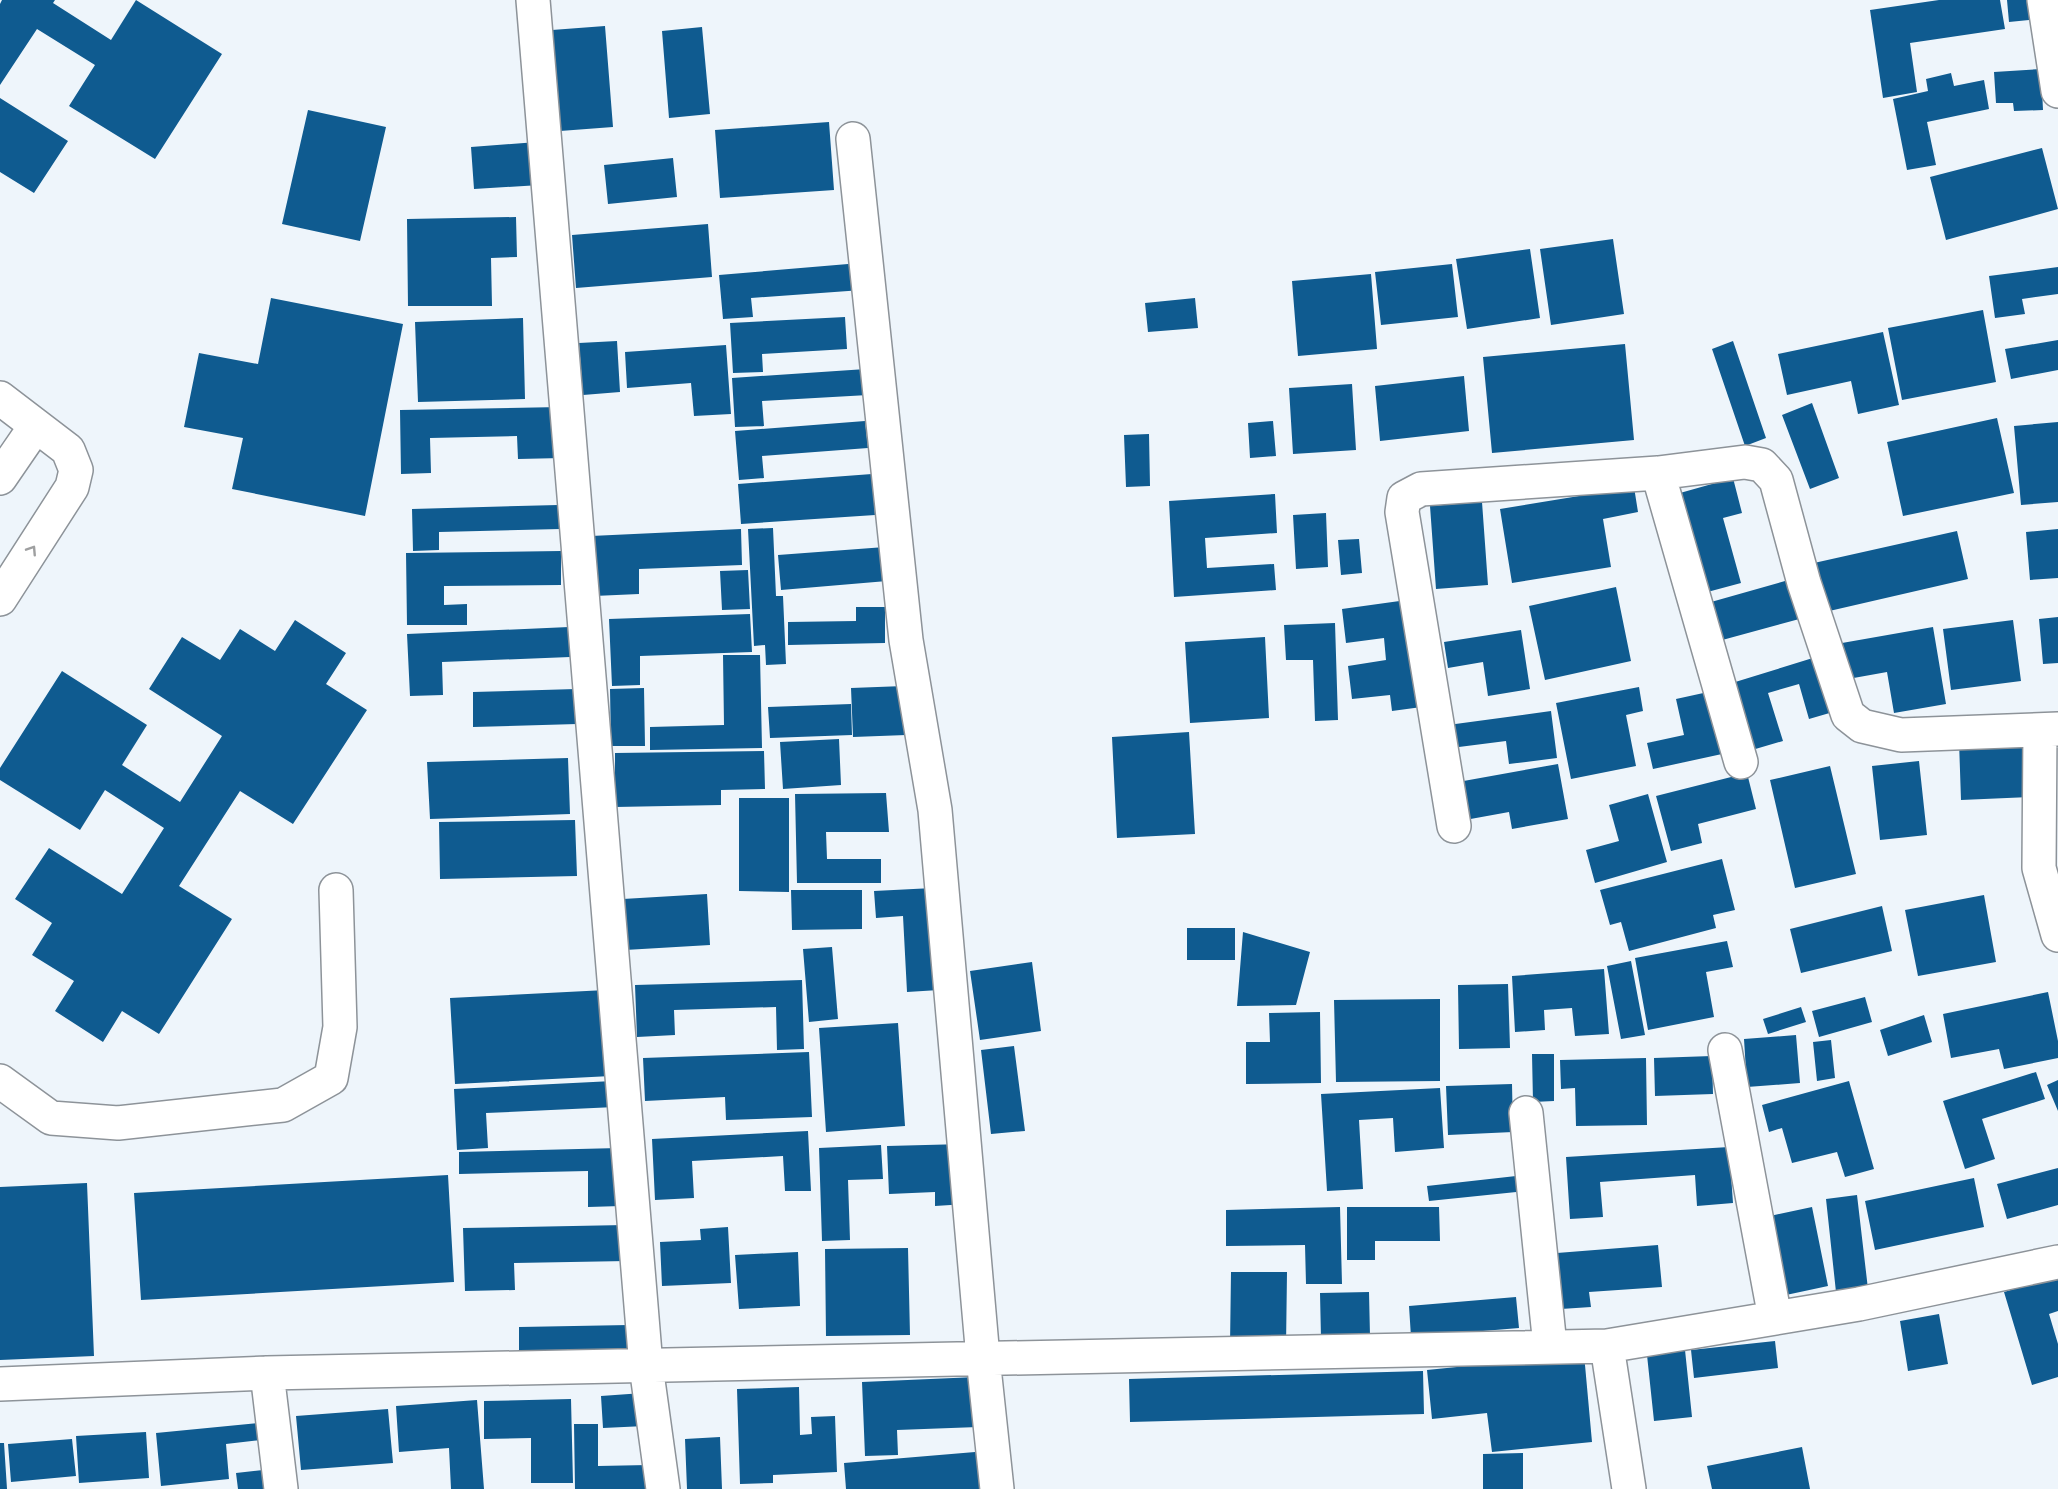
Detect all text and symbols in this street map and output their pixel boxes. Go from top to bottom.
one-way arrow [24,546,36,556]

